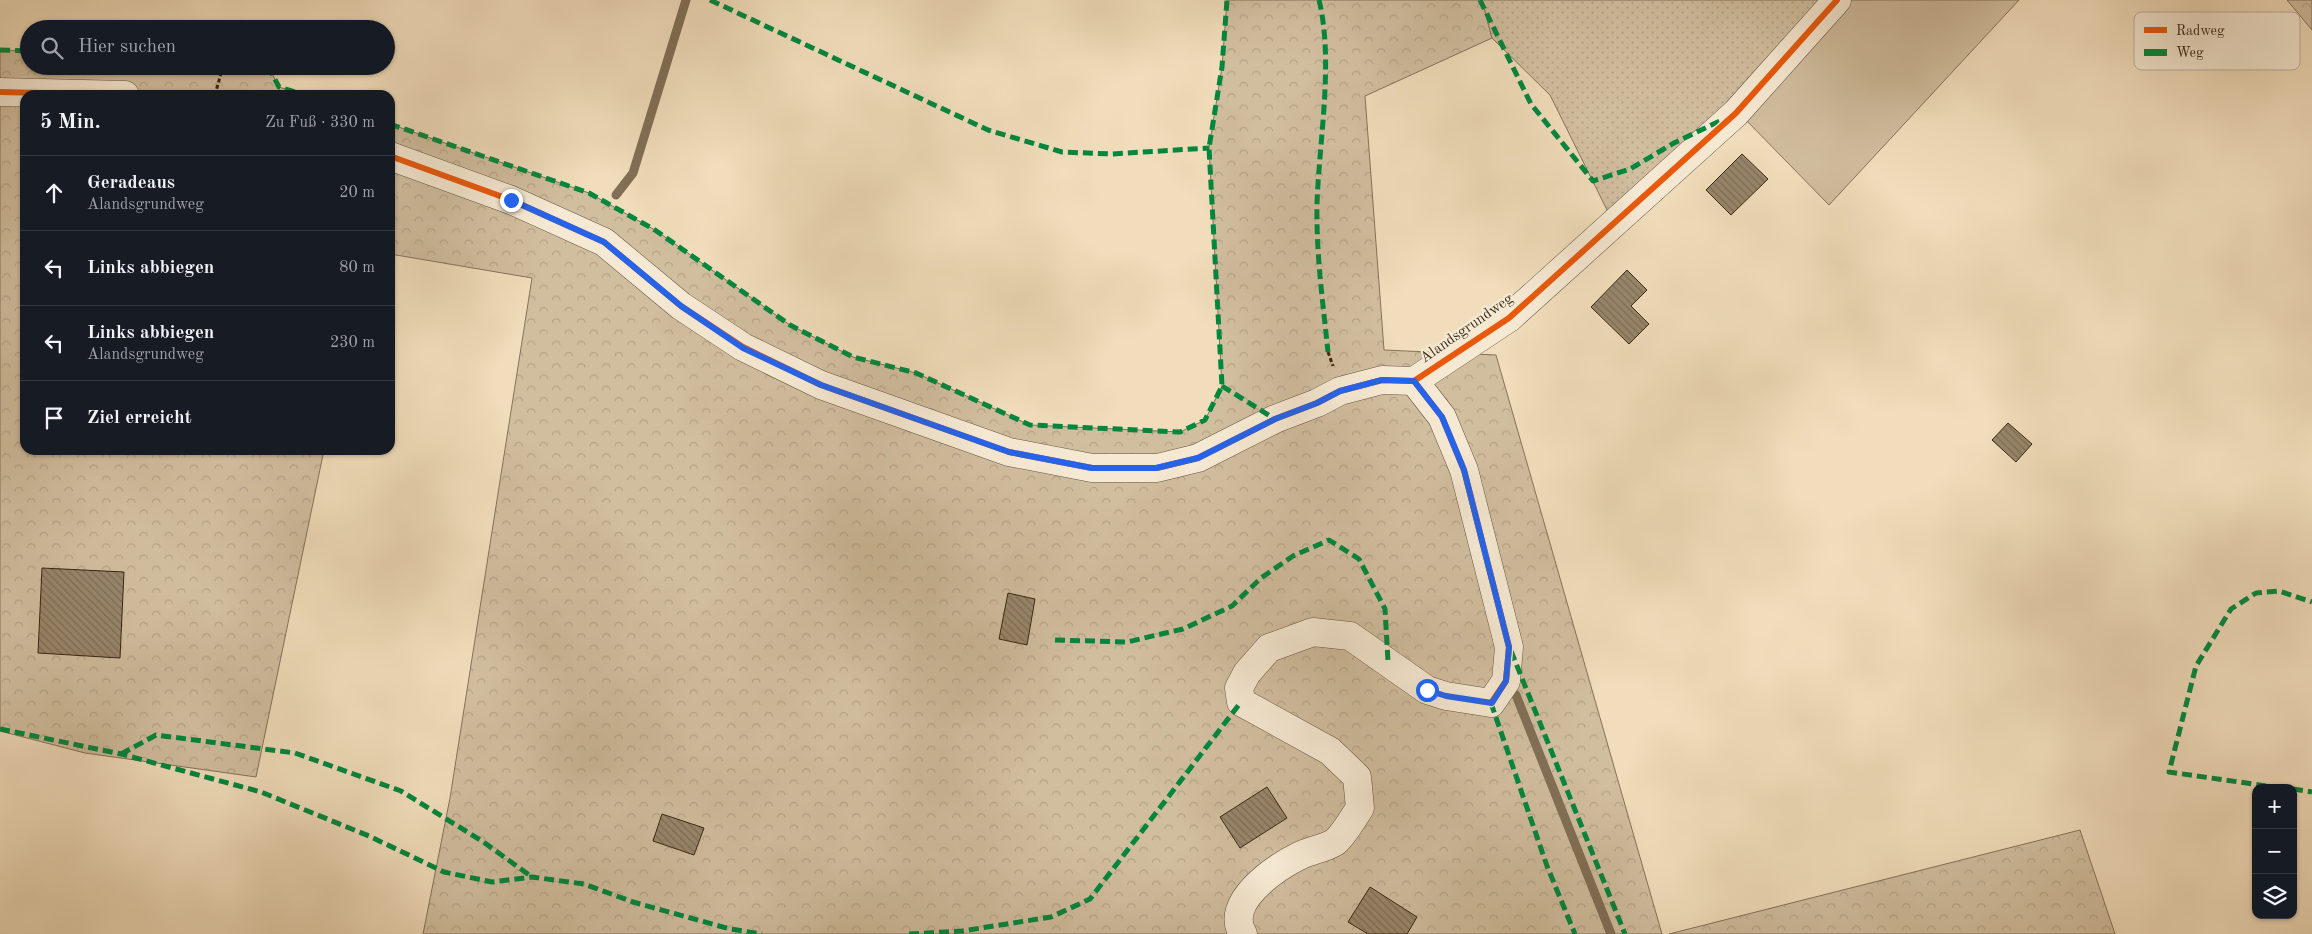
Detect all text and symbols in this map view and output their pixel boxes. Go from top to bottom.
legend [2134,12,2300,70]
search box [20,20,395,75]
text: Radweg [2176,24,2225,38]
icon: search [38,34,66,62]
text: Hier suchen [78,38,176,57]
text: Weg [2176,46,2204,60]
text: 5 Min. [40,112,101,133]
text: Zu Fuß · 330 m [265,115,375,131]
text: Geradeaus [87,174,175,193]
icon: ahead [40,179,68,207]
text: 20 m [339,185,375,201]
route end [500,189,523,212]
text: Alandsgrundweg [87,197,204,213]
icon: left [40,254,68,282]
text: Links abbiegen [87,259,214,278]
text: 80 m [339,260,375,276]
street label: Alandsgrundweg [1418,291,1516,367]
text: Links abbiegen [87,324,214,343]
icon: left [40,329,68,357]
text: 230 m [330,335,375,351]
text: Alandsgrundweg [87,347,204,363]
icon: arrive [40,404,68,432]
text: Ziel erreicht [87,409,192,428]
route start [1416,679,1439,702]
map controls [2252,784,2297,919]
button: + [2252,784,2297,829]
button: − [2252,829,2297,874]
button: layers [2252,874,2297,919]

